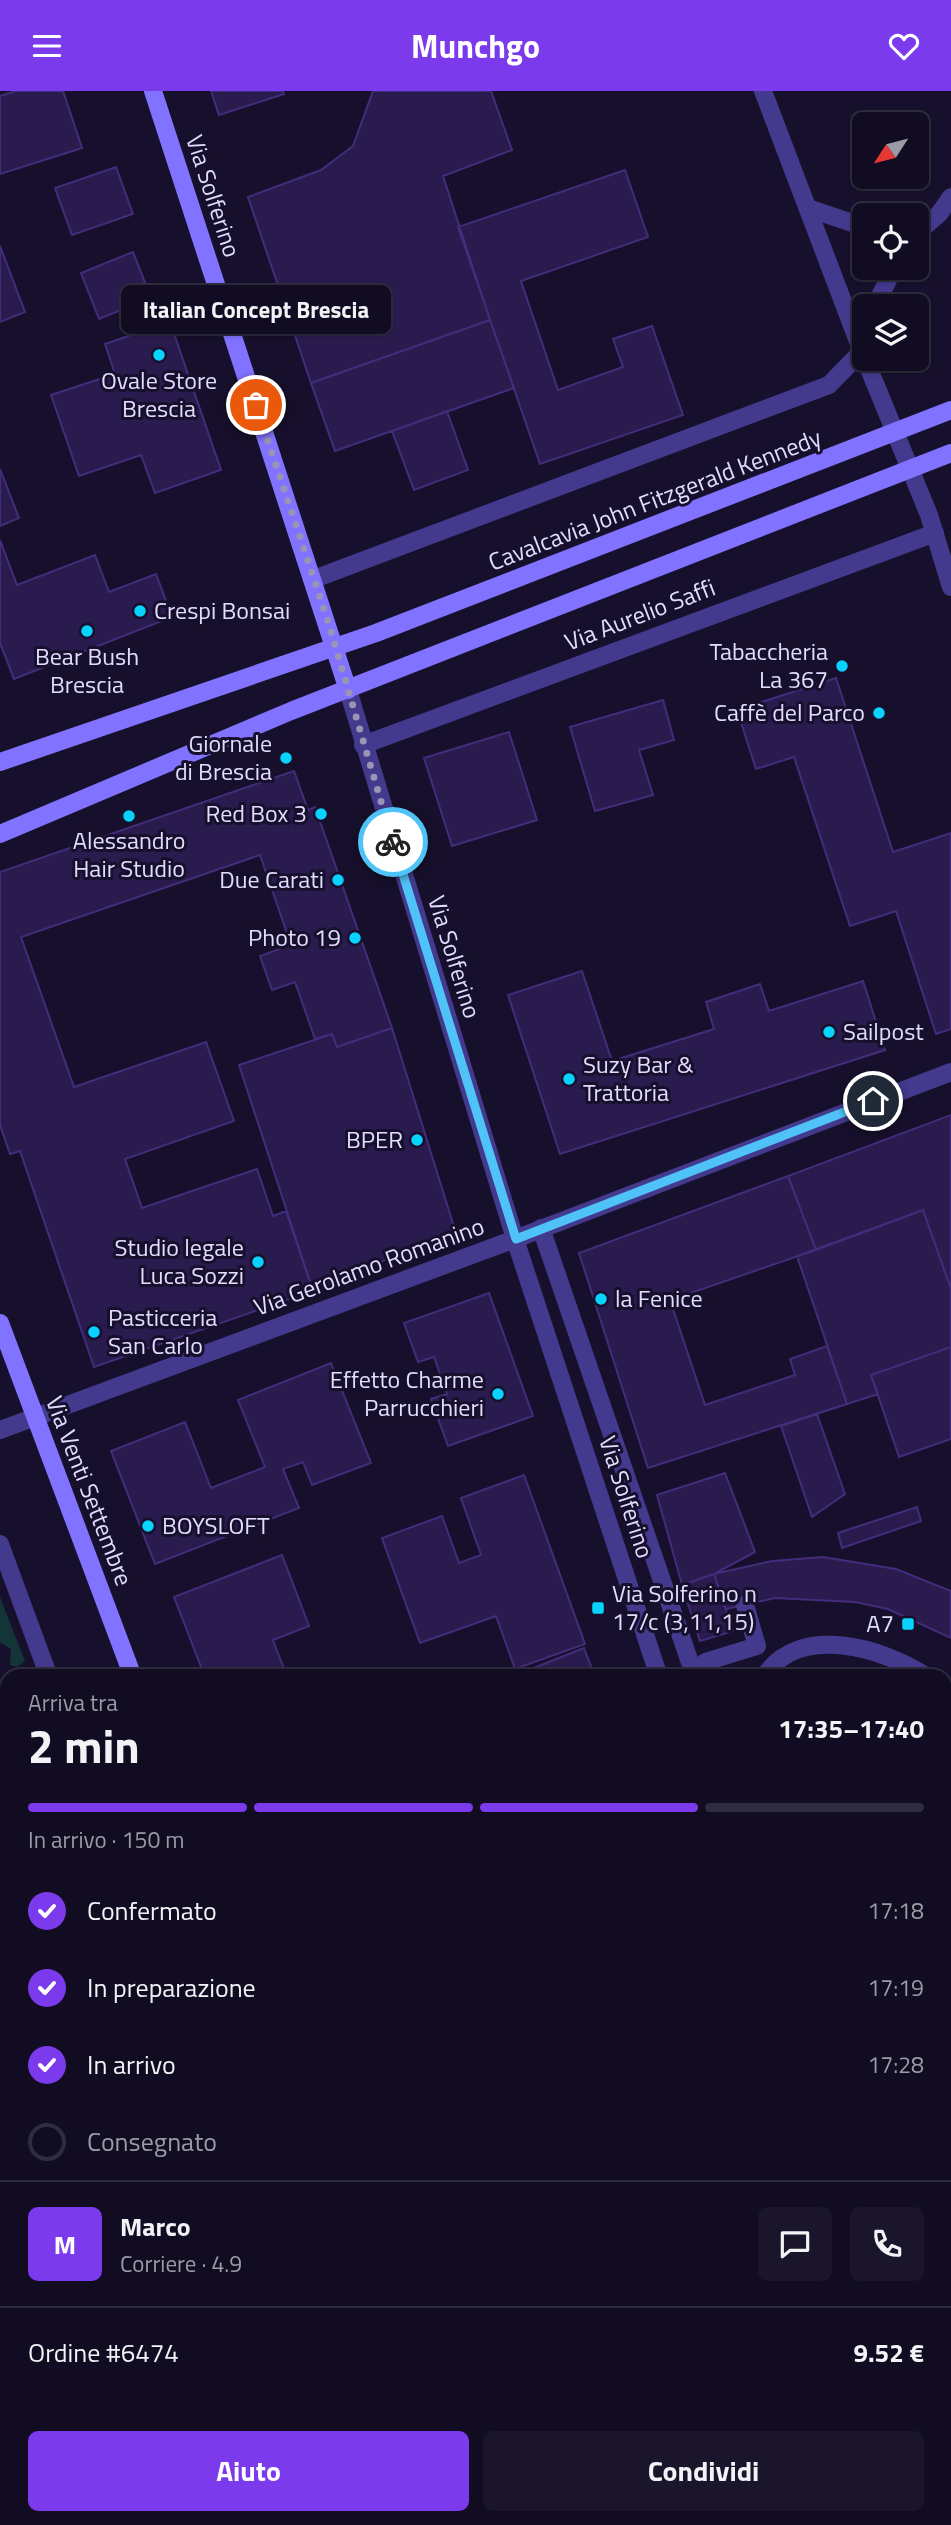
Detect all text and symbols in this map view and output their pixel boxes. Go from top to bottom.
text: Munchgo [411,22,540,70]
icon: menu [28,27,66,65]
icon: heart [885,27,923,65]
north arrow [852,112,929,189]
map controls [852,112,929,371]
street label: Via Solferino [177,130,251,262]
button: locate [852,203,929,280]
callout: Italian Concept Brescia [121,286,391,335]
text: Italian Concept Brescia [143,292,369,327]
button: layers [852,294,929,371]
marker: Ovale Store Brescia [151,347,167,363]
place label: Ovale Store Brescia [101,362,217,426]
pin [226,375,286,435]
icon: bag [237,386,275,424]
street label: Cavalcavia John Fitzgerald Kennedy [483,419,827,579]
street label: Via Aurelio Saffi [559,569,720,659]
place label: Crespi Bonsai [154,592,290,628]
marker: Crespi Bonsai [132,603,148,619]
marker: Bear Bush Brescia [79,623,95,639]
place label: Tabaccheria La 367 [709,633,828,697]
place label: Bear Bush Brescia [35,638,139,702]
marker: Tabaccheria La 367 [834,658,850,674]
place label: Caffè del Parco [714,694,865,730]
marker: Caffè del Parco [871,705,887,721]
place label: Giornale di Brescia [175,725,272,789]
marker: Giornale di Brescia [278,750,294,766]
place label: Red Box 3 [206,795,307,831]
marker: Red Box 3 [313,806,329,822]
courier [358,807,428,877]
marker: Alessandro Hair Studio [121,808,137,824]
place label: Alessandro Hair Studio [73,822,185,886]
icon: bike [374,823,412,861]
place label: Due Carati [219,861,324,897]
marker: Due Carati [330,872,346,888]
street label: Via Solferino [419,891,491,1023]
place label: Photo 19 [248,919,341,955]
marker: Photo 19 [347,930,363,946]
place label: Sailpost [843,1013,924,1049]
marker: Sailpost [821,1024,837,1040]
place label: Suzy Bar & Trattoria [583,1046,694,1110]
marker: Suzy Bar & Trattoria [561,1071,577,1087]
pin [843,1071,903,1131]
icon: home [854,1082,892,1120]
place label: BPER [346,1121,403,1157]
marker: BPER [409,1132,425,1148]
street label: Via Gerolamo Romanino [248,1208,489,1324]
place label: Studio legale Luca Sozzi [114,1229,244,1293]
marker: Studio legale Luca Sozzi [250,1254,266,1270]
place label: la Fenice [615,1280,703,1316]
marker: la Fenice [593,1291,609,1307]
place label: Pasticceria San Carlo [108,1299,217,1363]
marker: Pasticceria San Carlo [86,1324,102,1340]
place label: Effetto Charme Parrucchieri [330,1361,484,1425]
marker: Effetto Charme Parrucchieri [490,1386,506,1402]
street label: Via Venti Settembre [37,1391,143,1591]
street label: Via Solferino [590,1431,664,1563]
place label: BOYSLOFT [162,1507,270,1543]
marker: BOYSLOFT [140,1518,156,1534]
place label: Via Solferino n 17/c (3,11,15) [612,1575,757,1639]
marker: Via Solferino n 17/c (3,11,15) [590,1600,606,1616]
place label: A7 [866,1605,894,1641]
marker: A7 [900,1616,916,1632]
text: Arriva tra [28,1685,118,1720]
text: 17:35–17:40 [778,1709,924,1748]
text: 2 min [28,1711,140,1781]
text: In arrivo · 150 m [28,1822,185,1857]
text: Confermato [87,1891,217,1930]
icon: check [28,1892,66,1930]
text: 17:18 [867,1893,924,1928]
text: In preparazione [87,1968,256,2007]
icon: check [28,1969,66,2007]
text: 17:19 [867,1970,924,2005]
text: In arrivo [87,2045,176,2084]
icon: check [28,2046,66,2084]
text: 17:28 [867,2047,924,2082]
text: Consegnato [87,2122,217,2161]
text: Marco [120,2207,191,2246]
button: chat [758,2207,832,2281]
button: phone [850,2207,924,2281]
text: M [54,2225,76,2264]
text: Corriere · 4.9 [120,2246,242,2281]
text: Ordine #6474 [28,2333,179,2372]
text: 9.52 € [853,2333,924,2372]
button: Aiuto [28,2431,469,2511]
button: Condividi [483,2431,924,2511]

